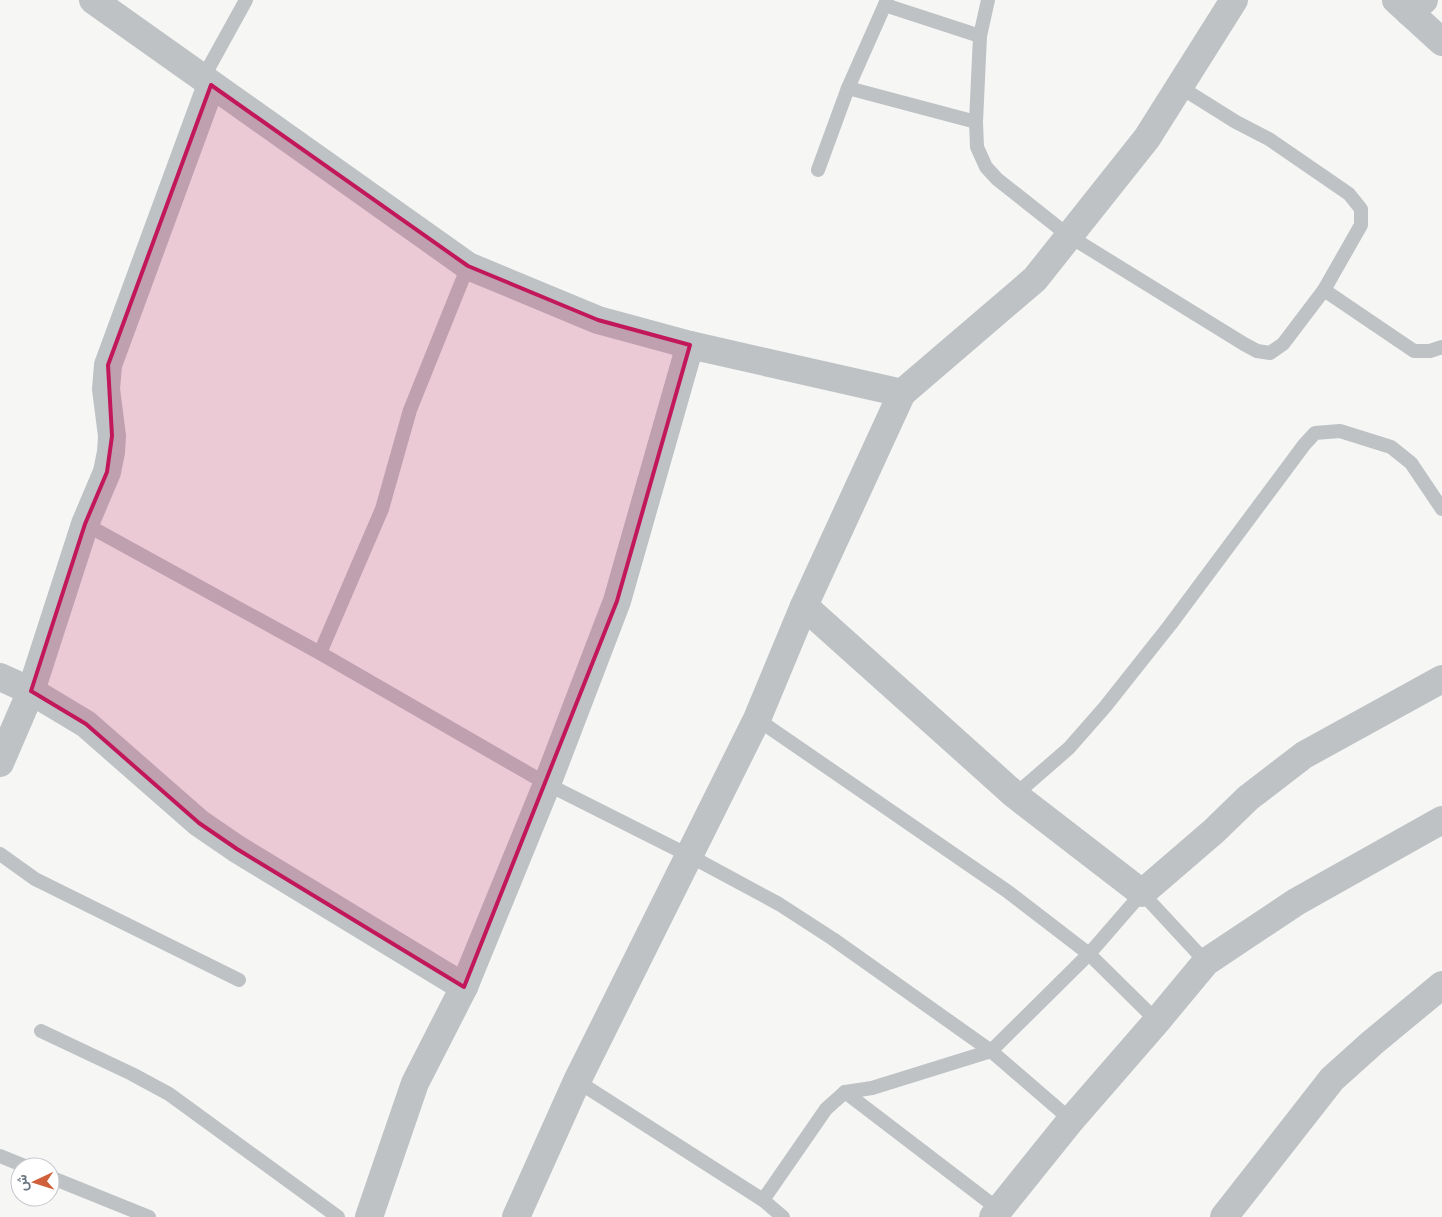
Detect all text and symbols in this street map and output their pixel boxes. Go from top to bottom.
north arrow [10,1157,60,1207]
text: ش [11,1174,33,1192]

